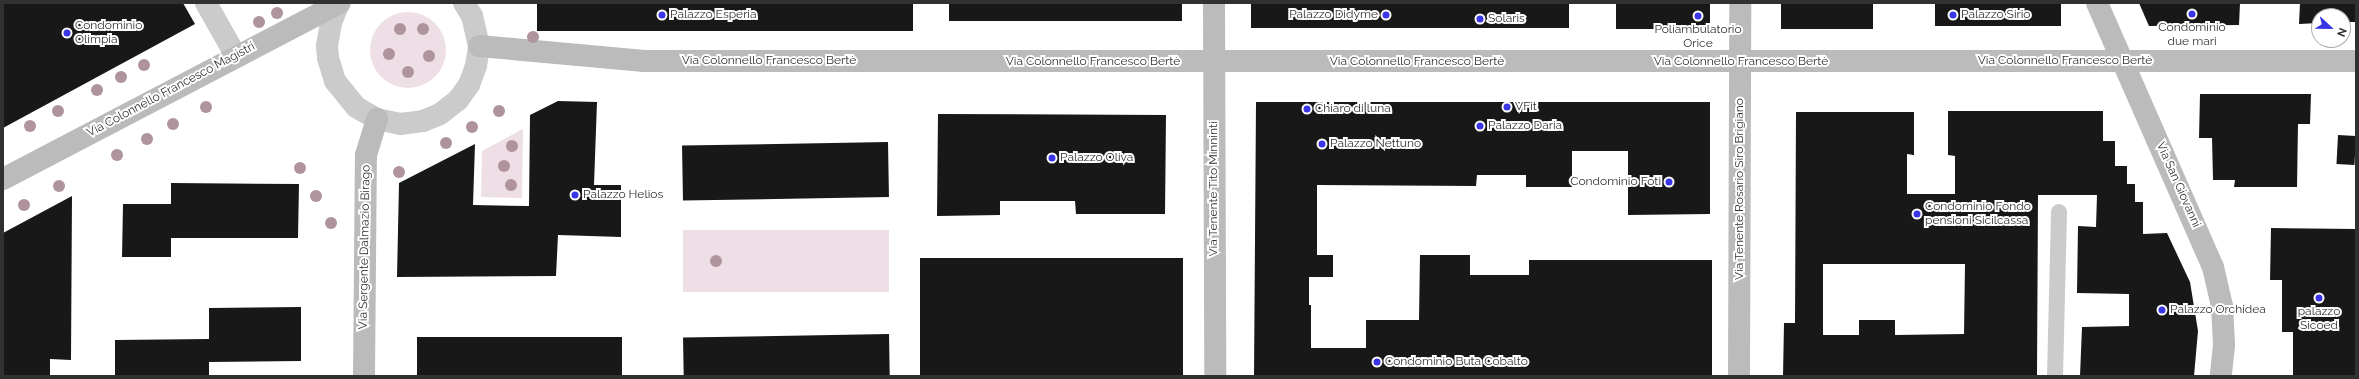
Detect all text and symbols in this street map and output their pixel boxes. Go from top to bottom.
place label: Palazzo Esperia [670,8,757,22]
place label: Palazzo Didyme [1289,8,1378,22]
place label: Palazzo Sirio [1961,8,2030,22]
north arrow [2311,8,2351,48]
marker: Condominio due mari [2187,9,2197,19]
marker: Palazzo Esperia [657,10,667,20]
marker: Palazzo Didyme [1381,10,1391,20]
marker: Poliambulatorio Orice [1692,10,1704,22]
marker: Palazzo Sirio [1948,10,1958,20]
place label: Solaris [1488,12,1525,26]
marker: Solaris [1475,14,1485,24]
place label: Condominio Olimpia [75,19,142,47]
place label: Condominio due mari [2158,21,2226,49]
place label: Poliambulatorio Orice [1654,23,1742,51]
text: N [2334,26,2349,39]
marker: Condominio Olimpia [62,28,72,38]
street label: Via Colonnello Francesco Magistri [85,40,257,140]
street label: Via Colonnello Francesco Bertè [682,54,856,68]
street label: Via Colonnello Francesco Bertè [1978,54,2152,68]
street label: Via Colonnello Francesco Bertè [1006,55,1180,69]
street label: Via Colonnello Francesco Bertè [1330,55,1504,69]
street label: Via Colonnello Francesco Bertè [1654,55,1828,69]
street label: Via Tenente Rosario Siro Brigiano [1733,98,1747,280]
place label: VFit [1515,100,1537,114]
place label: Chiaro di luna [1315,102,1391,116]
marker: VFit [1502,102,1512,112]
marker: Chiaro di luna [1302,104,1312,114]
place label: Palazzo Daria [1488,119,1562,133]
street label: Via Tenente Tito Minninti [1207,121,1221,257]
marker: Palazzo Daria [1475,121,1485,131]
place label: Palazzo Nettuno [1330,137,1421,151]
marker: Palazzo Nettuno [1317,139,1327,149]
street label: Via San Giovanni [2153,140,2203,230]
place label: Palazzo Oliva [1060,151,1133,165]
marker: Palazzo Oliva [1047,153,1057,163]
street label: Via Sergente Dalmazio Birago [356,165,374,329]
place label: Condominio Foti [1570,175,1661,189]
marker: Condominio Foti [1664,177,1674,187]
place label: Palazzo Helios [583,188,663,202]
marker: Palazzo Helios [570,190,580,200]
place label: Condominio Fondo pensioni Sicilcassa [1925,200,2031,228]
marker: Condominio Fondo pensioni Sicilcassa [1912,209,1922,219]
marker: palazzo Sicoed [2314,293,2324,303]
place label: Palazzo Orchidea [2170,303,2266,317]
marker: Palazzo Orchidea [2157,305,2167,315]
place label: palazzo Sicoed [2298,305,2340,333]
place label: Condominio Buta Cobalto [1385,355,1528,369]
marker: Condominio Buta Cobalto [1372,357,1382,367]

